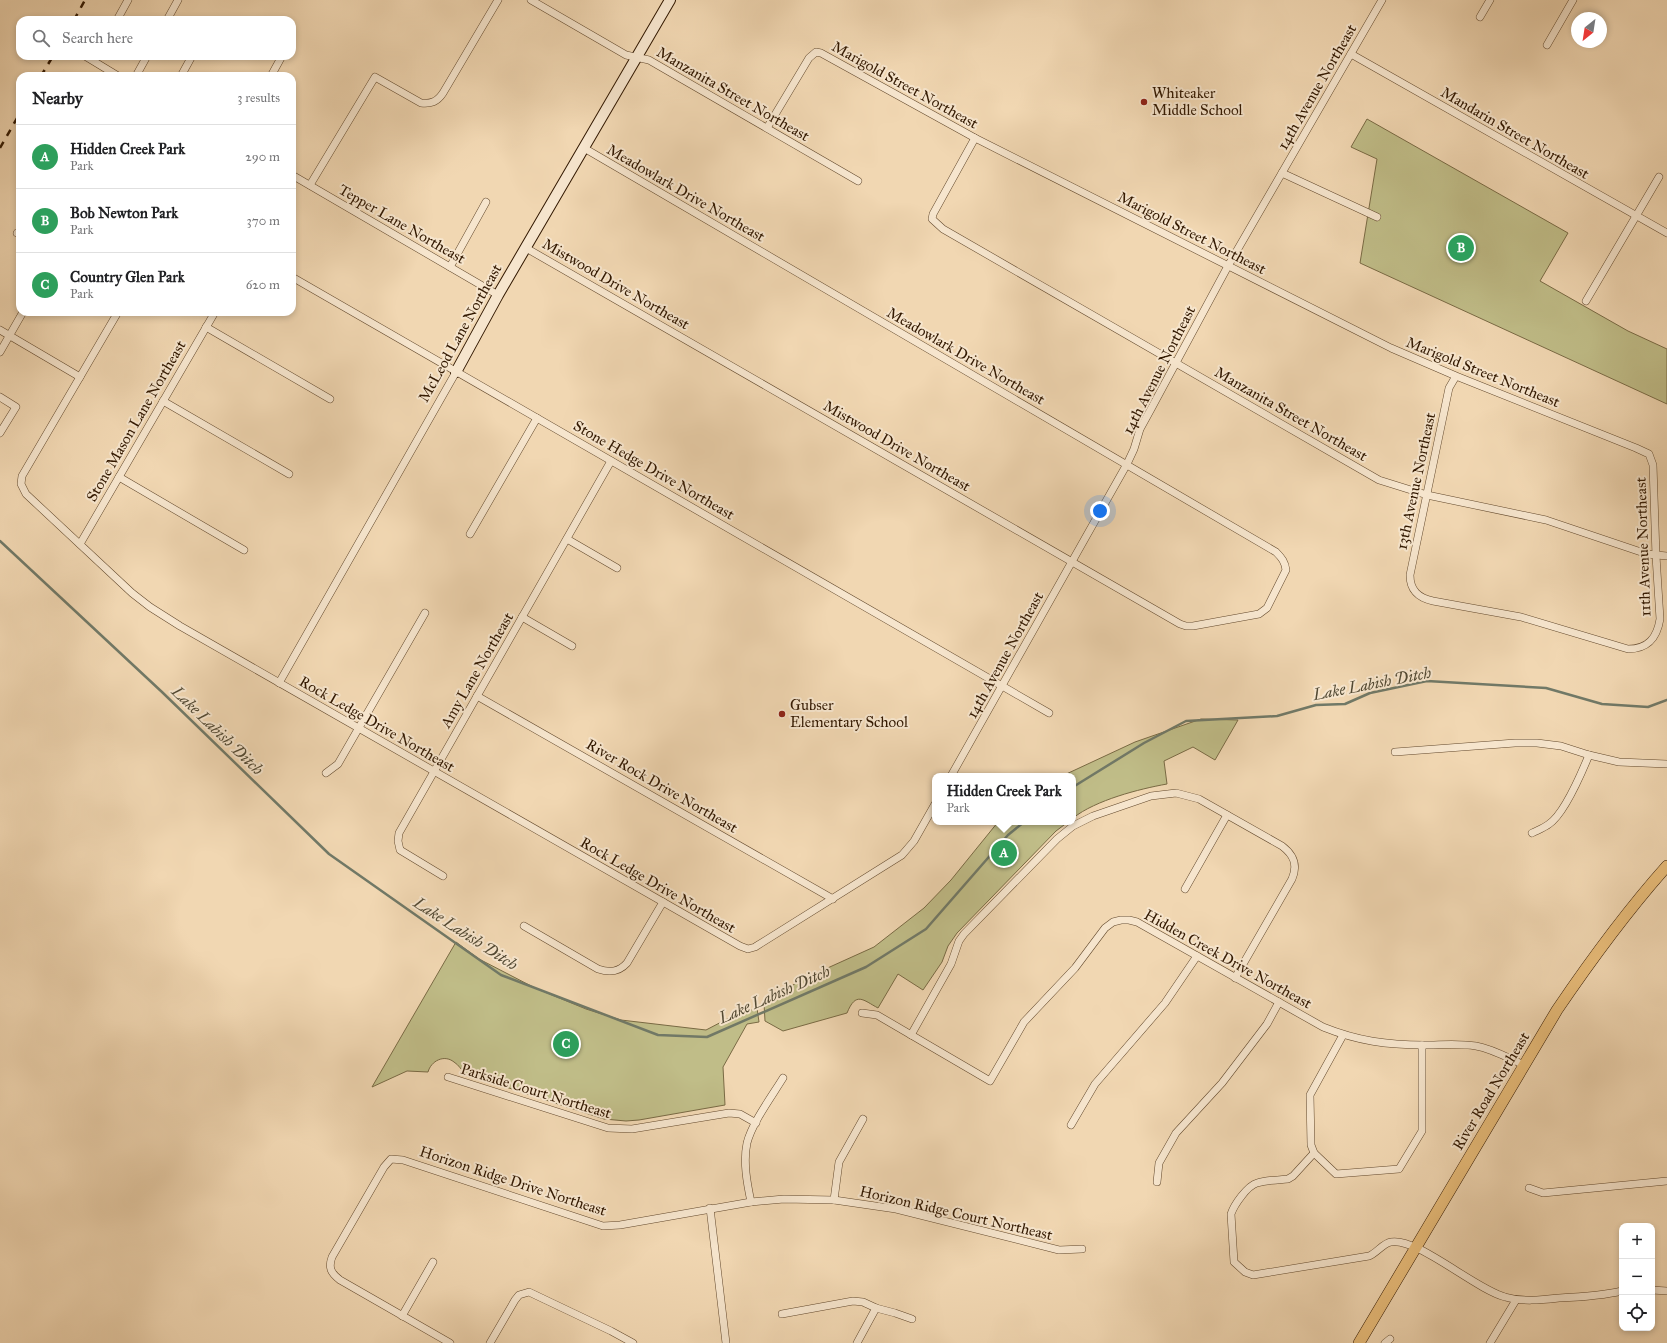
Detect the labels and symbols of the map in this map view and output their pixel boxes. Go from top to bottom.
north arrow [1571,12,1607,48]
street label: 14th Avenue Northeast [1274,20,1361,153]
street label: Marigold Street Northeast [829,37,982,133]
street label: Manzanita Street Northeast [653,43,813,145]
street label: Mandarin Street Northeast [1438,83,1593,183]
place label: Whiteaker Middle School [1152,84,1244,119]
marker: Whiteaker Middle School [1139,97,1149,107]
street label: Meadowlark Drive Northeast [604,140,769,246]
street label: Tepper Lane Northeast [336,180,469,268]
street label: Marigold Street Northeast [1115,188,1270,279]
pin: B [1448,233,1474,263]
street label: Mistwood Drive Northeast [539,235,693,334]
street label: McLeod Lane Northeast [415,260,506,405]
street label: 14th Avenue Northeast [1119,302,1200,437]
street label: Meadowlark Drive Northeast [884,303,1049,409]
street label: Marigold Street Northeast [1404,333,1563,411]
street label: Stone Mason Lane Northeast [82,337,190,505]
street label: Manzanita Street Northeast [1211,363,1371,465]
street label: Mistwood Drive Northeast [820,397,974,496]
street label: 13th Avenue Northeast [1393,410,1439,551]
street label: Stone Hedge Drive Northeast [570,416,738,524]
street label: 11th Avenue Northeast [1632,476,1654,617]
your location [1090,501,1110,521]
street label: 14th Avenue Northeast [963,588,1048,722]
street label: Amy Lane Northeast [436,608,518,732]
water label: Lake Labish Ditch [1310,663,1433,704]
street label: Rock Ledge Drive Northeast [296,672,459,776]
water label: Lake Labish Ditch [167,681,268,779]
place label: Gubser Elementary School [790,696,909,731]
marker: Gubser Elementary School [777,709,787,719]
street label: River Rock Drive Northeast [583,735,741,837]
street label: Rock Ledge Drive Northeast [577,833,740,937]
pin: A [991,838,1017,868]
water label: Lake Labish Ditch [409,892,521,974]
street label: Hidden Creek Drive Northeast [1141,905,1315,1013]
water label: Lake Labish Ditch [715,961,833,1028]
street label: River Road Northeast [1449,1028,1534,1153]
pin: C [553,1029,579,1059]
street label: Parkside Court Northeast [459,1060,614,1123]
street label: Horizon Ridge Drive Northeast [417,1142,609,1220]
street label: Horizon Ridge Court Northeast [858,1182,1055,1244]

